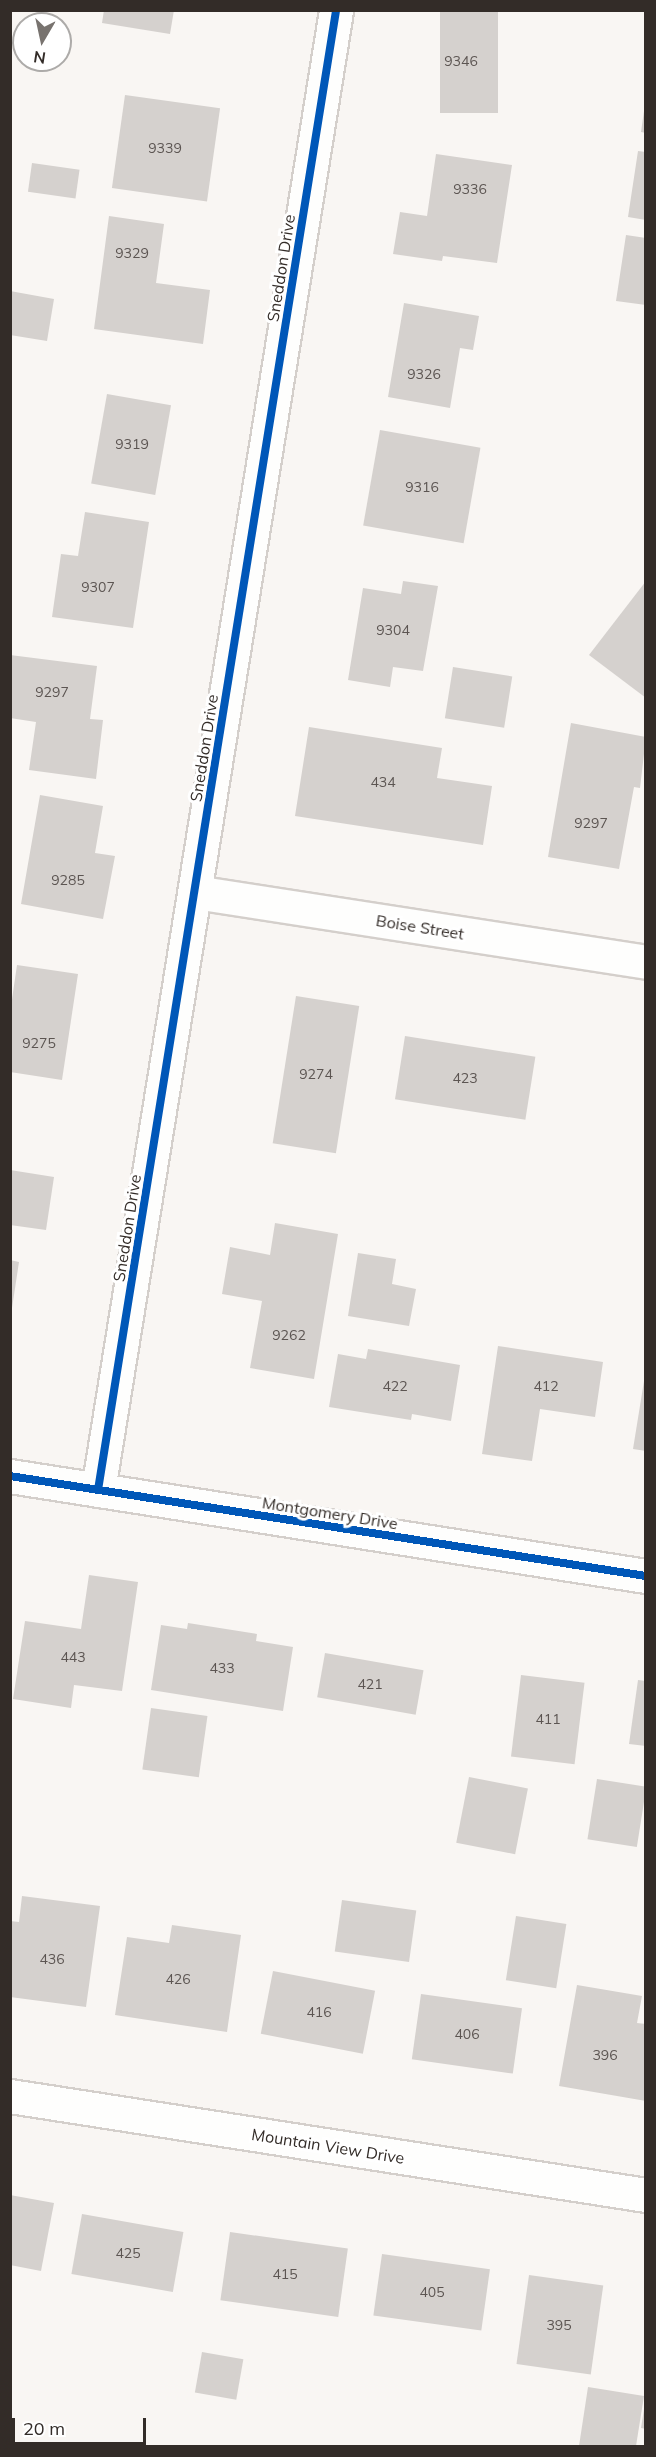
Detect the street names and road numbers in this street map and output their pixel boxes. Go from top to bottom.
street label: Sneddon Drive [263,213,299,323]
street label: Sneddon Drive [186,693,222,803]
street label: Boise Street [375,911,465,943]
street label: Sneddon Drive [109,1173,145,1283]
street label: Montgomery Drive [261,1493,399,1533]
street label: Mountain View Drive [250,2124,406,2168]

